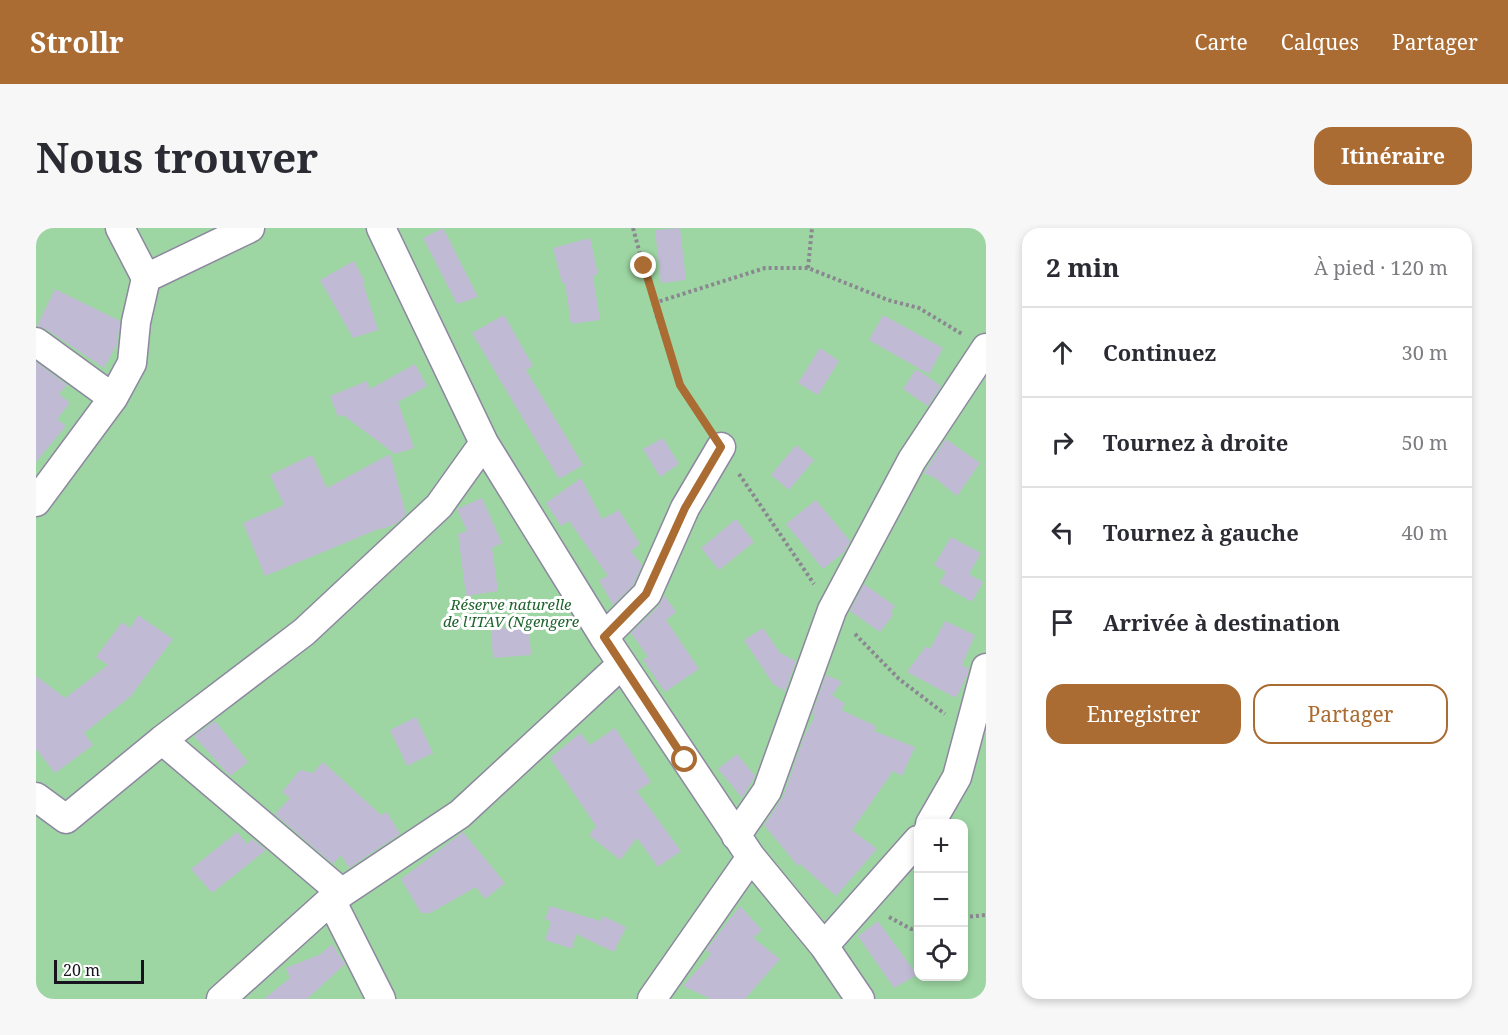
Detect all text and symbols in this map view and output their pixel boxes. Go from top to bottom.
text: Strollr [30,23,124,61]
text: Carte [1195,28,1248,56]
text: Calques [1281,28,1359,56]
text: Partager [1392,28,1478,56]
button: Itinéraire [1314,127,1472,185]
text: Nous trouver [36,128,318,185]
text: 2 min [1046,249,1120,285]
route end [630,252,656,278]
text: À pied · 120 m [1314,254,1448,281]
icon: ahead [1046,336,1079,369]
text: Continuez [1103,337,1216,367]
text: 30 m [1402,339,1448,366]
icon: right [1046,426,1079,459]
text: Tournez à droite [1103,427,1288,457]
text: 50 m [1402,429,1448,456]
icon: left [1046,516,1079,549]
text: Tournez à gauche [1103,517,1299,547]
text: 40 m [1402,519,1448,546]
park label: Réserve naturelle de l'ITAV (Ngengere [443,594,580,631]
icon: arrive [1046,606,1079,639]
text: Arrivée à destination [1103,607,1340,637]
button: Enregistrer [1046,684,1241,744]
button: Partager [1253,684,1448,744]
route start [671,746,697,772]
map controls [914,819,968,981]
button: + [914,819,968,873]
button: − [914,873,968,927]
button: locate [914,927,968,981]
scale bar [54,957,144,984]
text: 20 m [63,959,100,981]

